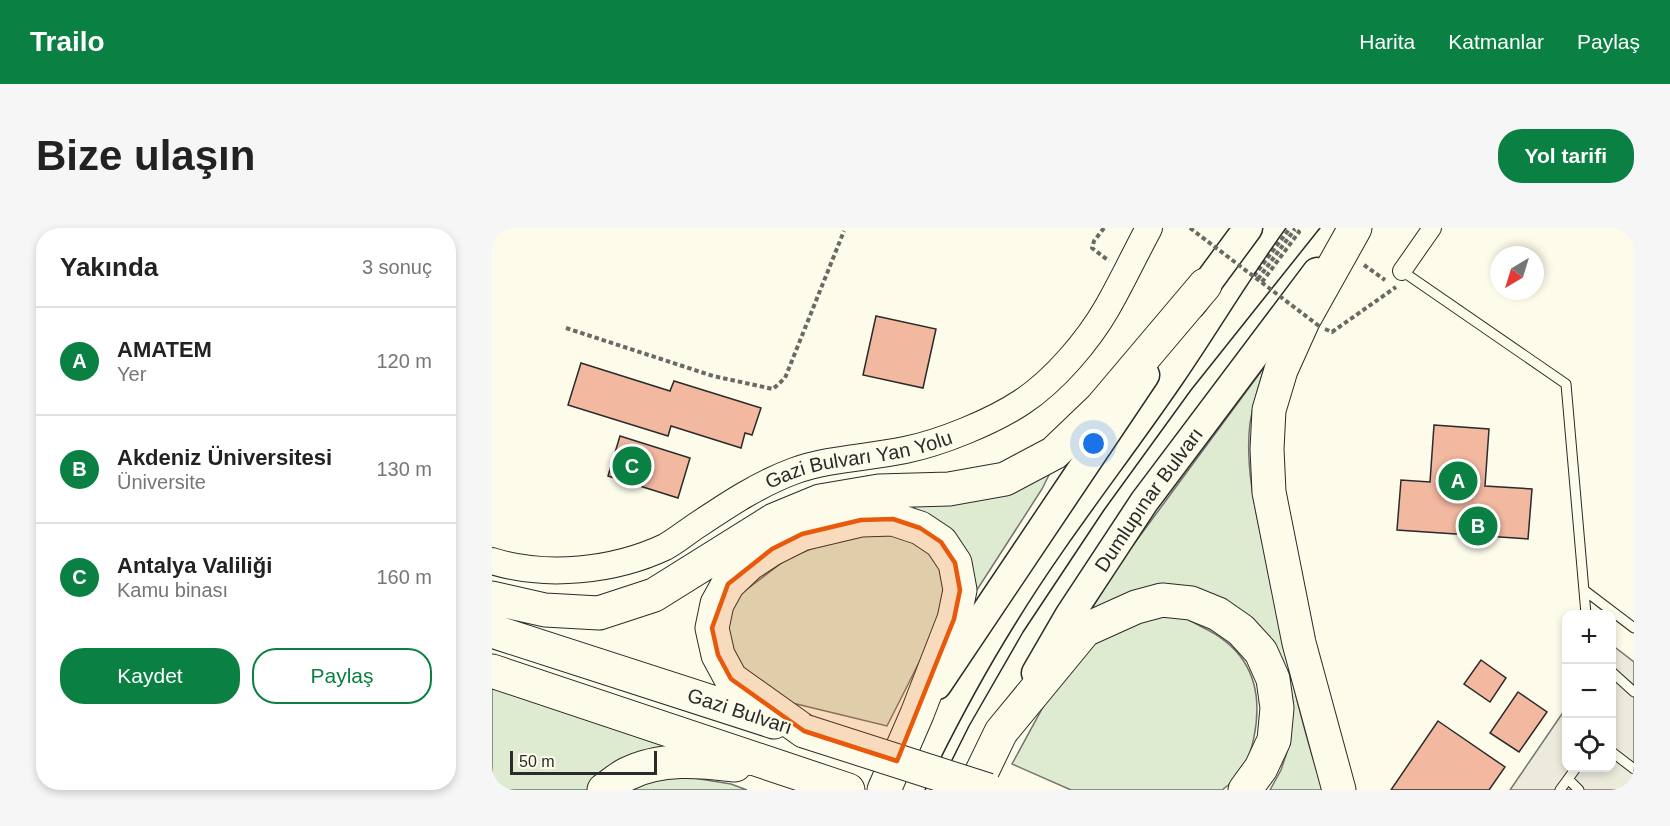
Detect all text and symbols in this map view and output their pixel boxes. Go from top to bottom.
text: Trailo [30,26,105,57]
text: Harita [1359,30,1415,53]
text: Katmanlar [1448,30,1544,53]
text: Paylaş [1577,30,1640,53]
button: Yol tarifi [1498,129,1634,183]
text: Bize ulaşın [36,132,255,179]
north arrow [1490,246,1544,300]
text: Yakında [60,252,158,282]
text: 3 sonuç [362,256,432,278]
text: AMATEM [117,337,212,362]
text: A [72,350,87,372]
text: 120 m [376,350,432,372]
text: Yer [117,363,146,385]
street label: Dumlupınar Bulvarı [1090,423,1207,576]
street label: Gazi Bulvarı Yan Yolu [762,426,955,493]
your location [1079,429,1108,458]
pin: C [612,444,652,488]
text: Akdeniz Üniversitesi [117,445,332,470]
text: B [72,458,87,480]
text: 130 m [376,458,432,480]
pin: A [1438,458,1478,504]
text: Üniversite [117,471,206,493]
pin: B [1458,504,1498,548]
text: Antalya Valiliği [117,553,272,578]
text: C [72,566,87,588]
text: 160 m [376,566,432,588]
text: Kamu binası [117,579,228,601]
map controls [1562,610,1616,772]
button: + [1562,610,1616,664]
button: Kaydet [60,648,240,704]
button: Paylaş [252,648,432,704]
button: − [1562,664,1616,718]
street label: Gazi Bulvarı [685,684,795,738]
button: locate [1562,718,1616,772]
scale bar [510,748,657,776]
text: 50 m [519,753,555,770]

